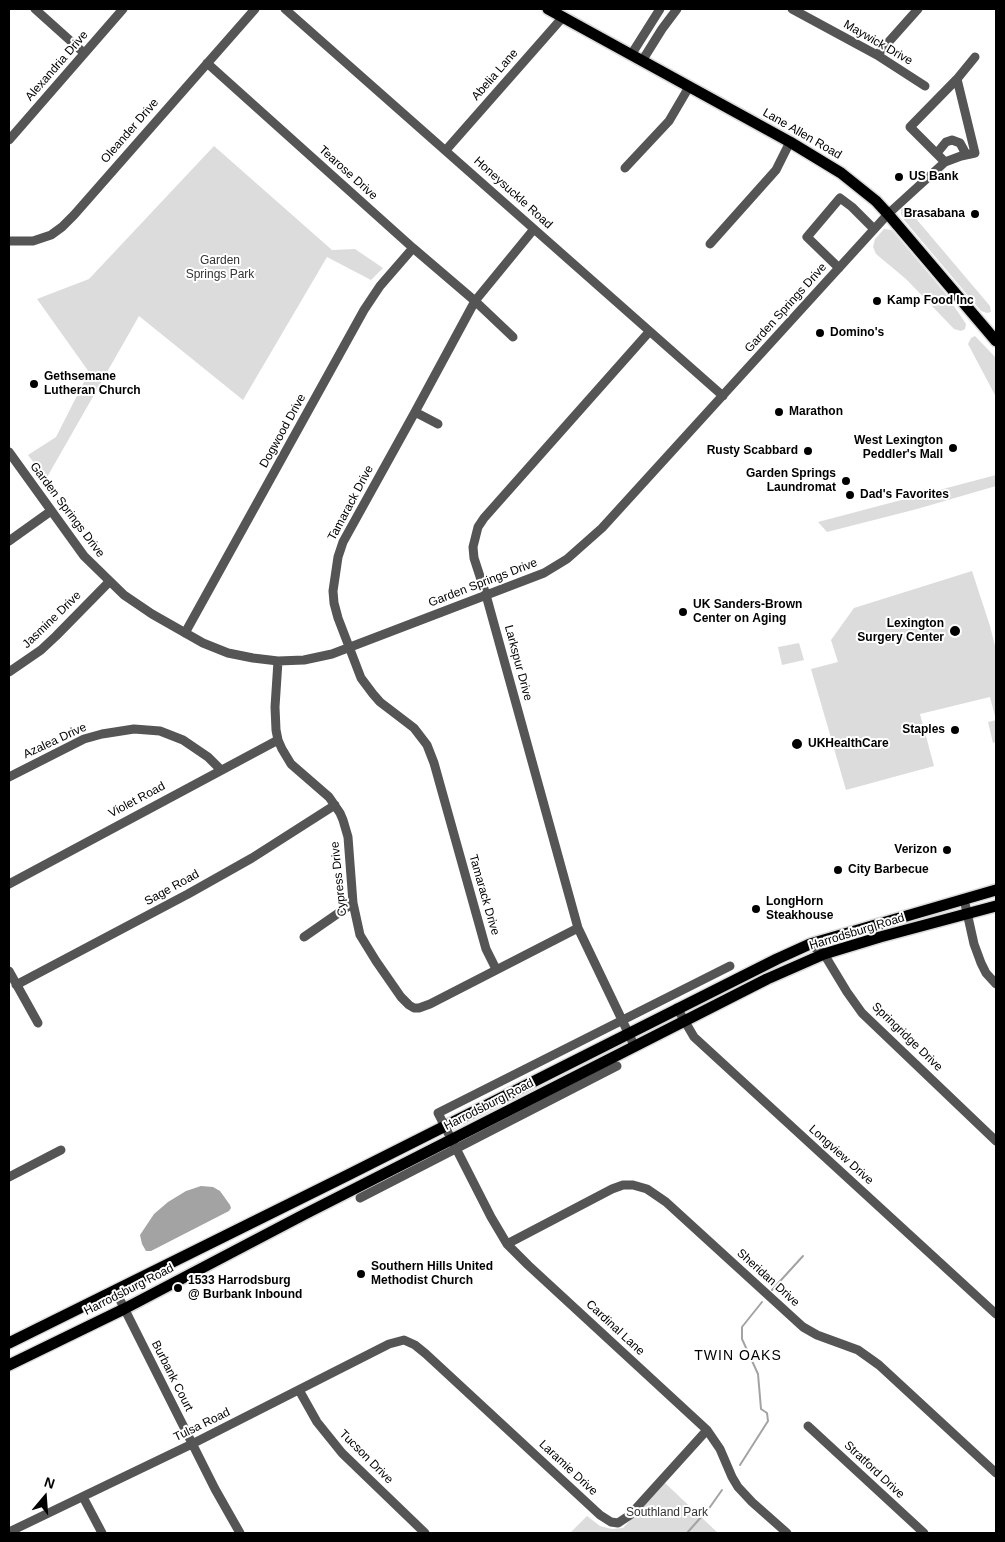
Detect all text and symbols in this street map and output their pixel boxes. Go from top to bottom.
street label: Maywick Drive [841,17,915,69]
street label: Alexandria Drive [23,28,91,104]
street label: Abelia Lane [469,46,521,104]
street label: Oleander Drive [98,96,162,166]
street label: Lane Allen Road [760,106,844,162]
street label: Tearose Drive [316,143,380,203]
street label: Honeysuckle Road [471,154,555,232]
place label: US Bank [909,170,958,184]
marker: US Bank [893,171,905,183]
place label: Brasabana [904,207,965,221]
marker: Brasabana [969,208,981,220]
park label: Garden Springs Park [186,254,254,282]
street label: Garden Springs Drive [742,260,830,356]
place label: Kamp Food Inc [887,294,974,308]
marker: Kamp Food Inc [871,295,883,307]
place label: Domino's [830,326,884,340]
marker: Domino's [814,327,826,339]
place label: Gethsemane Lutheran Church [44,370,141,398]
marker: Gethsemane Lutheran Church [28,378,40,390]
street label: Dogwood Drive [257,392,309,470]
place label: Marathon [789,405,843,419]
marker: Marathon [773,406,785,418]
place label: West Lexington Peddler's Mall [854,434,943,462]
marker: West Lexington Peddler's Mall [947,442,959,454]
place label: Rusty Scabbard [707,444,798,458]
marker: Rusty Scabbard [802,445,814,457]
street label: Garden Springs Drive [27,460,107,560]
street label: Tamarack Drive [325,463,377,543]
place label: Garden Springs Laundromat [746,467,836,495]
marker: Garden Springs Laundromat [840,475,852,487]
place label: Dad's Favorites [860,488,949,502]
marker: Dad's Favorites [844,489,856,501]
street label: Garden Springs Drive [427,556,539,610]
street label: Jasmine Drive [20,588,84,652]
place label: UK Sanders-Brown Center on Aging [693,598,802,626]
marker: UK Sanders-Brown Center on Aging [677,606,689,618]
place label: Lexington Surgery Center [857,617,944,645]
street label: Larkspur Drive [501,623,535,703]
marker: Lexington Surgery Center [948,624,962,638]
street label: Azalea Drive [21,720,89,762]
place label: Staples [902,723,945,737]
marker: Staples [949,724,961,736]
marker: UKHealthCare [790,737,804,751]
place label: UKHealthCare [808,737,889,751]
street label: Violet Road [106,779,168,821]
street label: Cypress Drive [328,841,350,917]
place label: Verizon [894,843,937,857]
marker: Verizon [941,844,953,856]
street label: Tamarack Drive [466,853,502,937]
place label: City Barbecue [848,863,929,877]
marker: City Barbecue [832,864,844,876]
street label: Sage Road [142,867,202,909]
place label: LongHorn Steakhouse [766,895,833,923]
marker: LongHorn Steakhouse [750,903,762,915]
street label: Harrodsburg Road [808,911,906,953]
street label: Springridge Drive [869,1000,945,1074]
street label: Harrodsburg Road [442,1076,536,1134]
street label: Longview Drive [806,1122,876,1188]
street label: Sheridan Drive [734,1246,802,1310]
place label: Southern Hills United Methodist Church [371,1260,493,1288]
street label: Harrodsburg Road [82,1261,176,1319]
marker: Southern Hills United Methodist Church [355,1268,367,1280]
place label: 1533 Harrodsburg @ Burbank Inbound [188,1274,302,1302]
marker: 1533 Harrodsburg @ Burbank Inbound [172,1282,184,1294]
street label: Cardinal Lane [583,1297,647,1359]
street label: Burbank Court [148,1338,196,1414]
district label: TWIN OAKS [693,1348,783,1364]
street label: Tulsa Road [171,1405,233,1445]
street label: Tucson Drive [336,1427,396,1487]
street label: Laramie Drive [536,1437,600,1499]
street label: Stratford Drive [841,1438,907,1502]
north arrow [20,1472,70,1522]
text: N [42,1474,57,1492]
park label: Southland Park [626,1506,708,1520]

